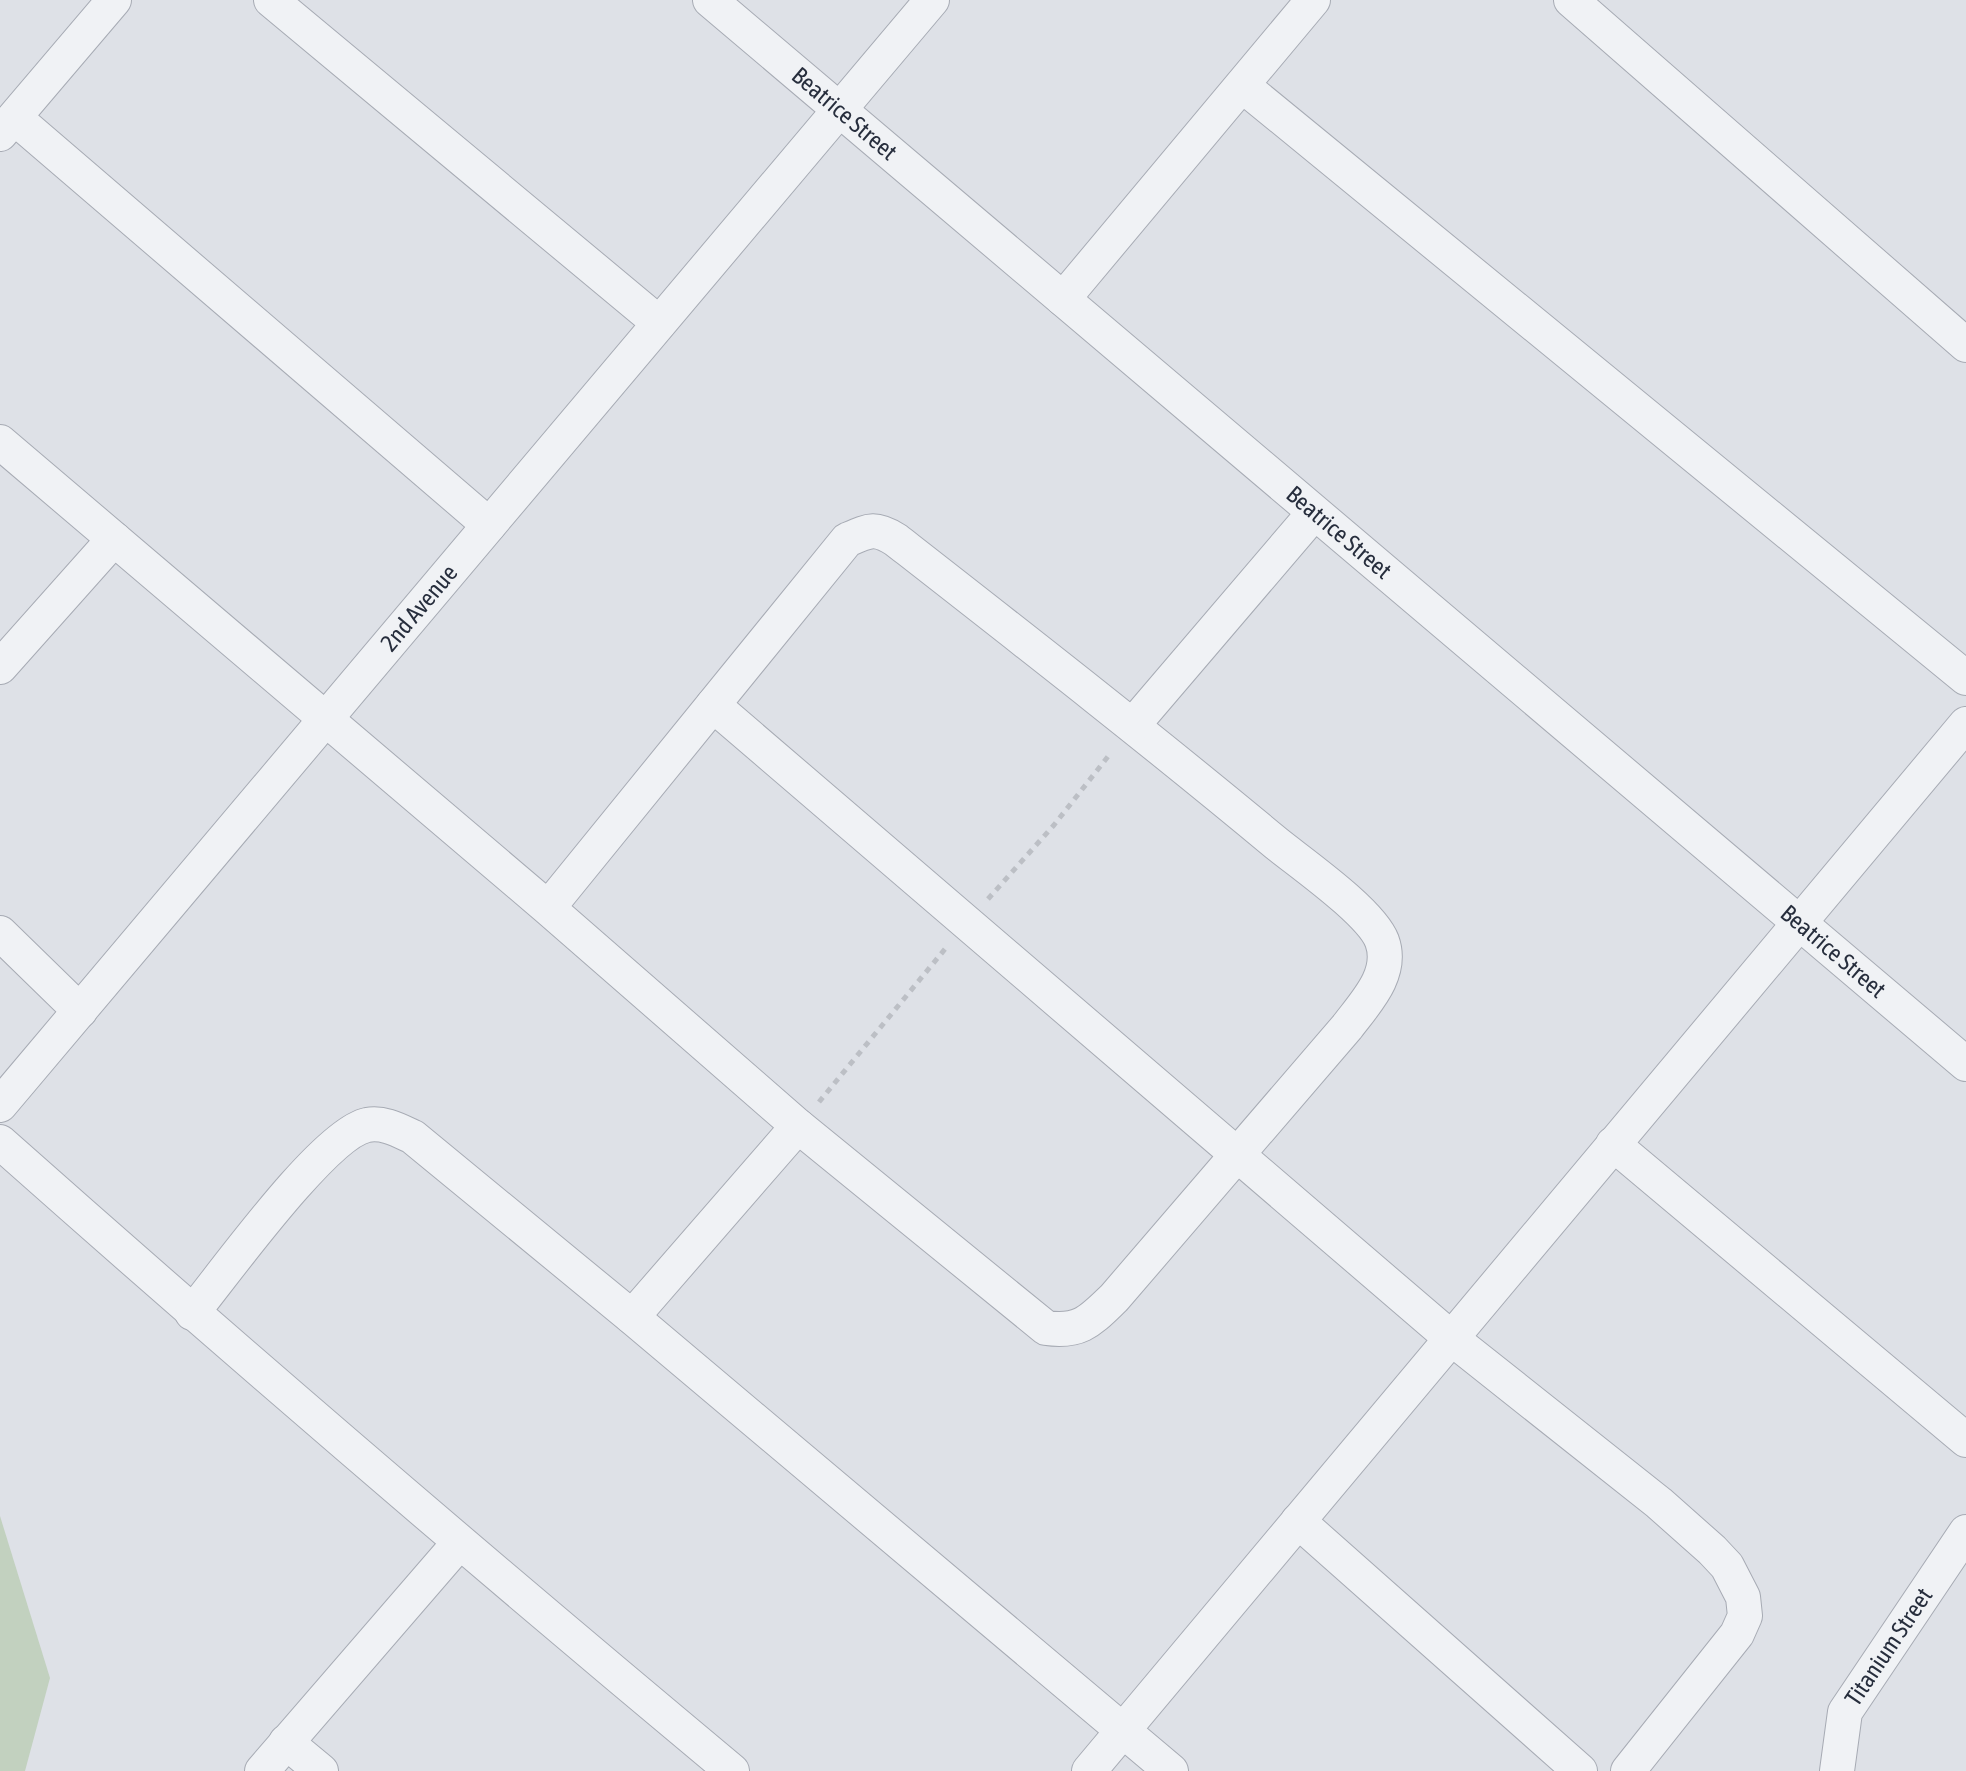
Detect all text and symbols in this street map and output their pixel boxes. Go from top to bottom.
street label: Beatrice Street [787,61,903,165]
street label: Beatrice Street [1281,480,1397,584]
street label: 2nd Avenue [375,559,463,656]
street label: Beatrice Street [1776,899,1891,1003]
street label: Titanium Street [1839,1583,1937,1710]

